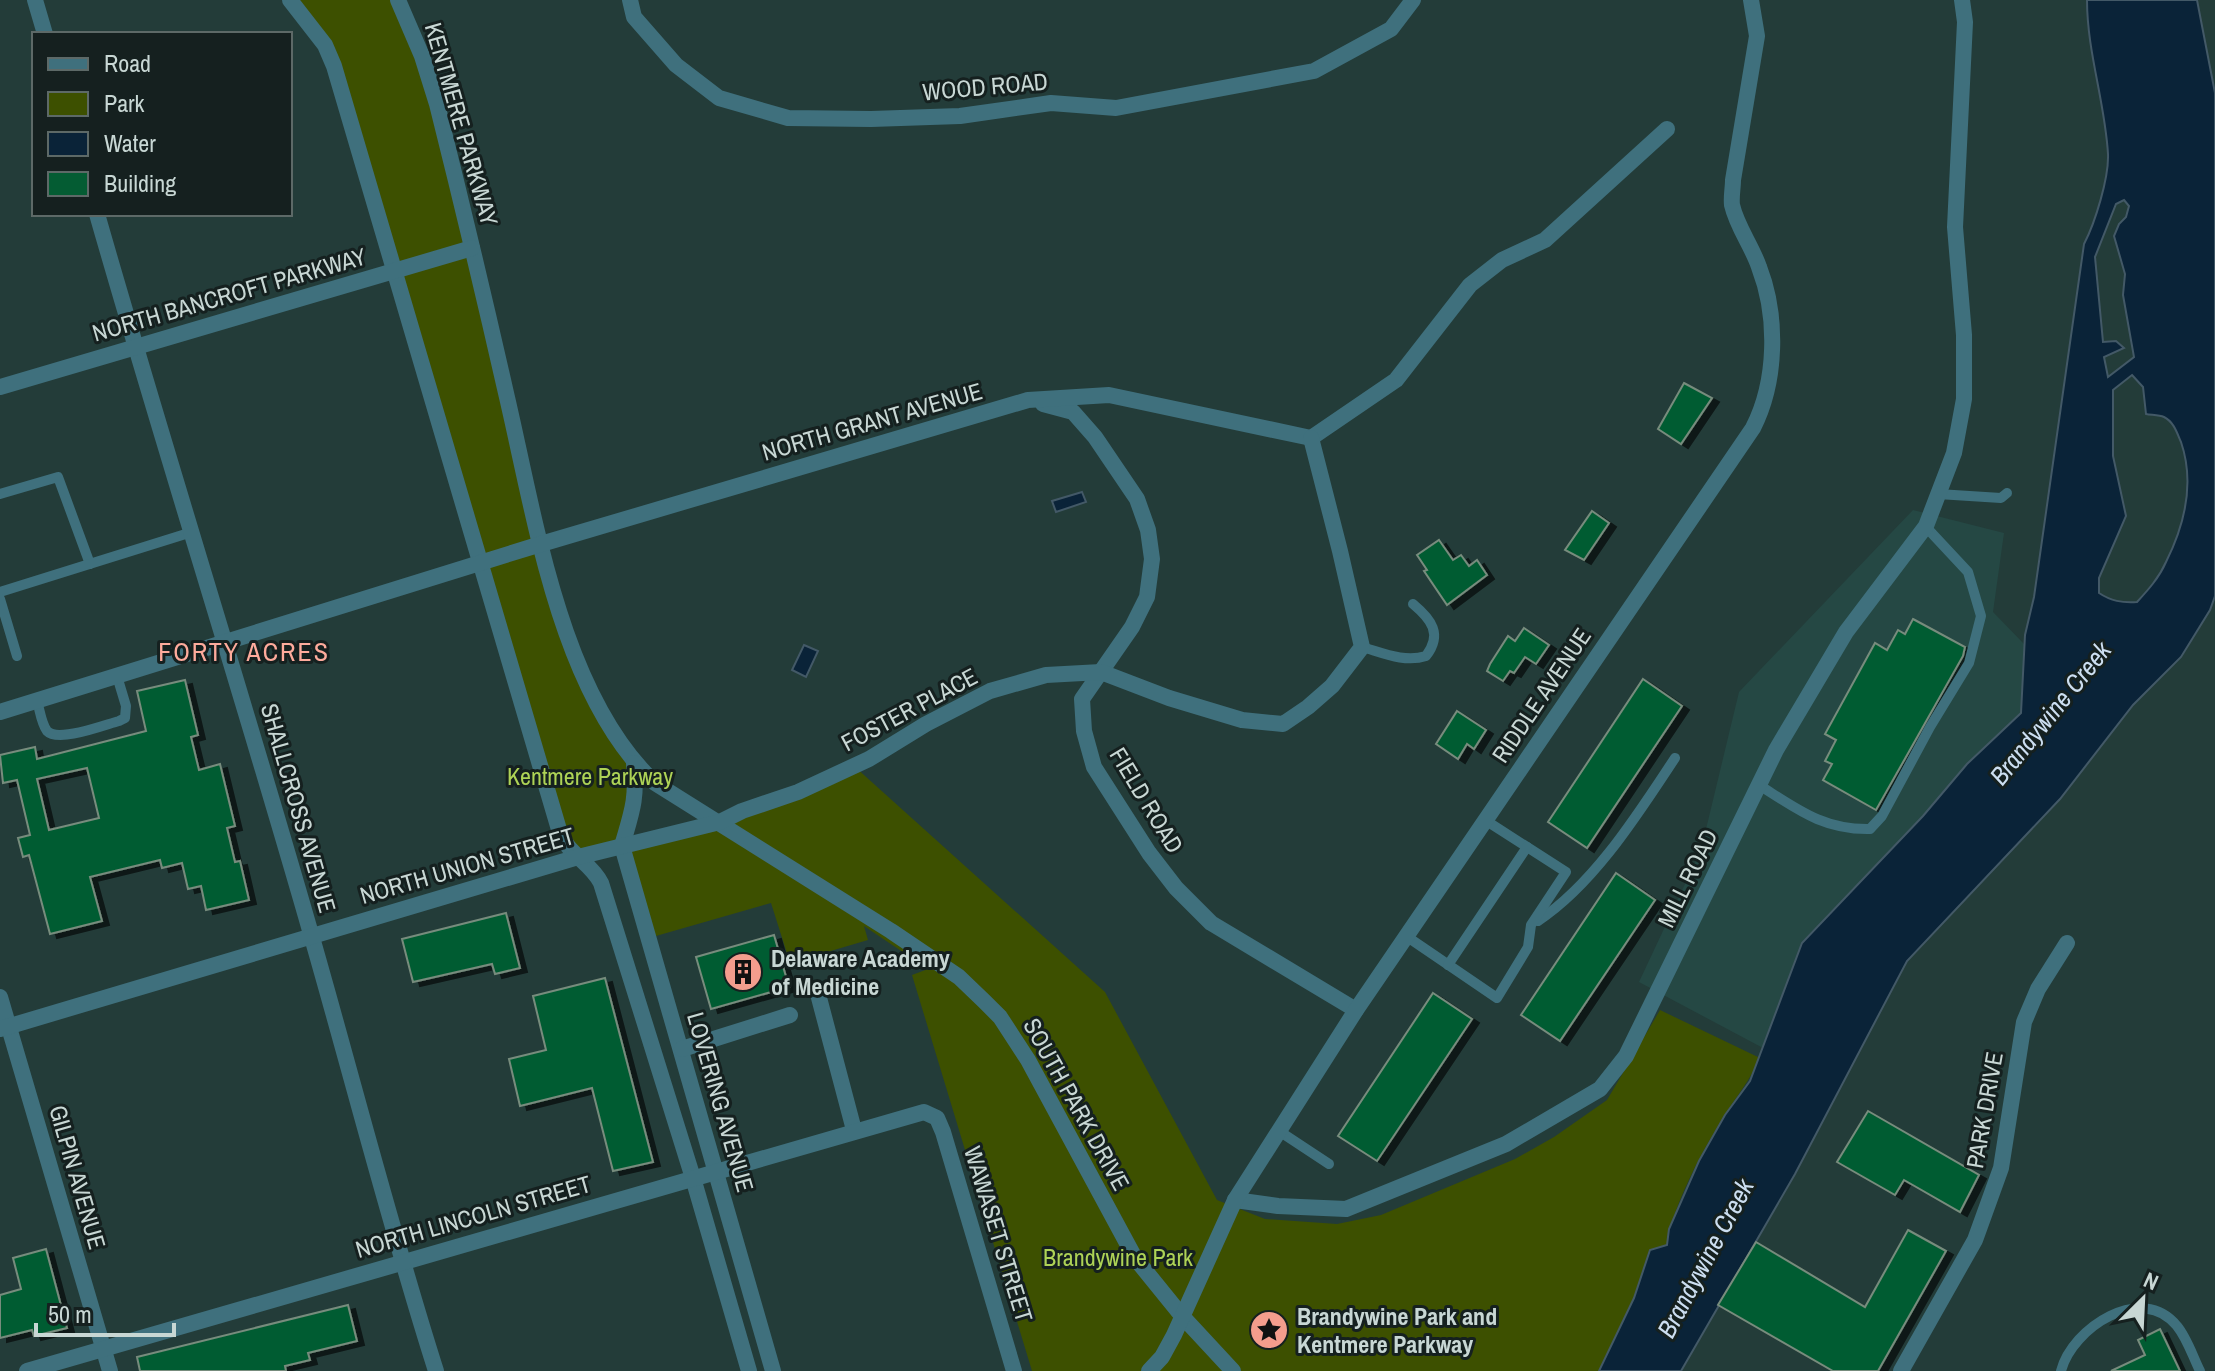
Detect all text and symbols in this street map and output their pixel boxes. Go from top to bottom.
street label: KENTMERE PARKWAY [418,19,506,229]
legend [32,32,292,216]
text: Road [104,47,151,79]
street label: WOOD ROAD [921,65,1049,107]
text: Park [104,87,145,119]
text: Water [104,127,156,159]
text: Building [104,167,176,199]
street label: NORTH BANCROFT PARKWAY [88,240,370,348]
street label: NORTH GRANT AVENUE [758,374,986,468]
street label: RIDDLE AVENUE [1484,621,1598,769]
water label: Brandywine Creek [1981,633,2120,792]
district label: FORTY ACRES [158,634,330,669]
street label: FOSTER PLACE [835,660,983,758]
street label: SHALLCROSS AVENUE [254,700,344,916]
street label: FIELD ROAD [1103,741,1191,859]
park label: Kentmere Parkway [507,760,673,792]
street label: NORTH UNION STREET [356,819,578,911]
street label: MILL ROAD [1650,824,1724,932]
place label: Delaware Academy of Medicine [771,942,950,1002]
building icon: Delaware Academy of Medicine [722,951,764,993]
street label: LOVERING AVENUE [680,1008,762,1196]
street label: SOUTH PARK DRIVE [1016,1012,1138,1196]
street label: PARK DRIVE [1958,1049,2010,1171]
street label: GILPIN AVENUE [42,1101,114,1253]
street label: WAWASET STREET [957,1142,1041,1326]
street label: NORTH LINCOLN STREET [352,1167,594,1265]
water label: Brandywine Creek [1648,1171,1762,1344]
park label: Brandywine Park [1043,1241,1193,1273]
north arrow [2103,1259,2183,1339]
text: N [2139,1264,2163,1297]
scale bar [36,1287,174,1337]
text: 50 m [48,1298,92,1330]
place label: Brandywine Park and Kentmere Parkway [1297,1300,1497,1360]
place icon: Brandywine Park and Kentmere Parkway [1248,1309,1290,1351]

